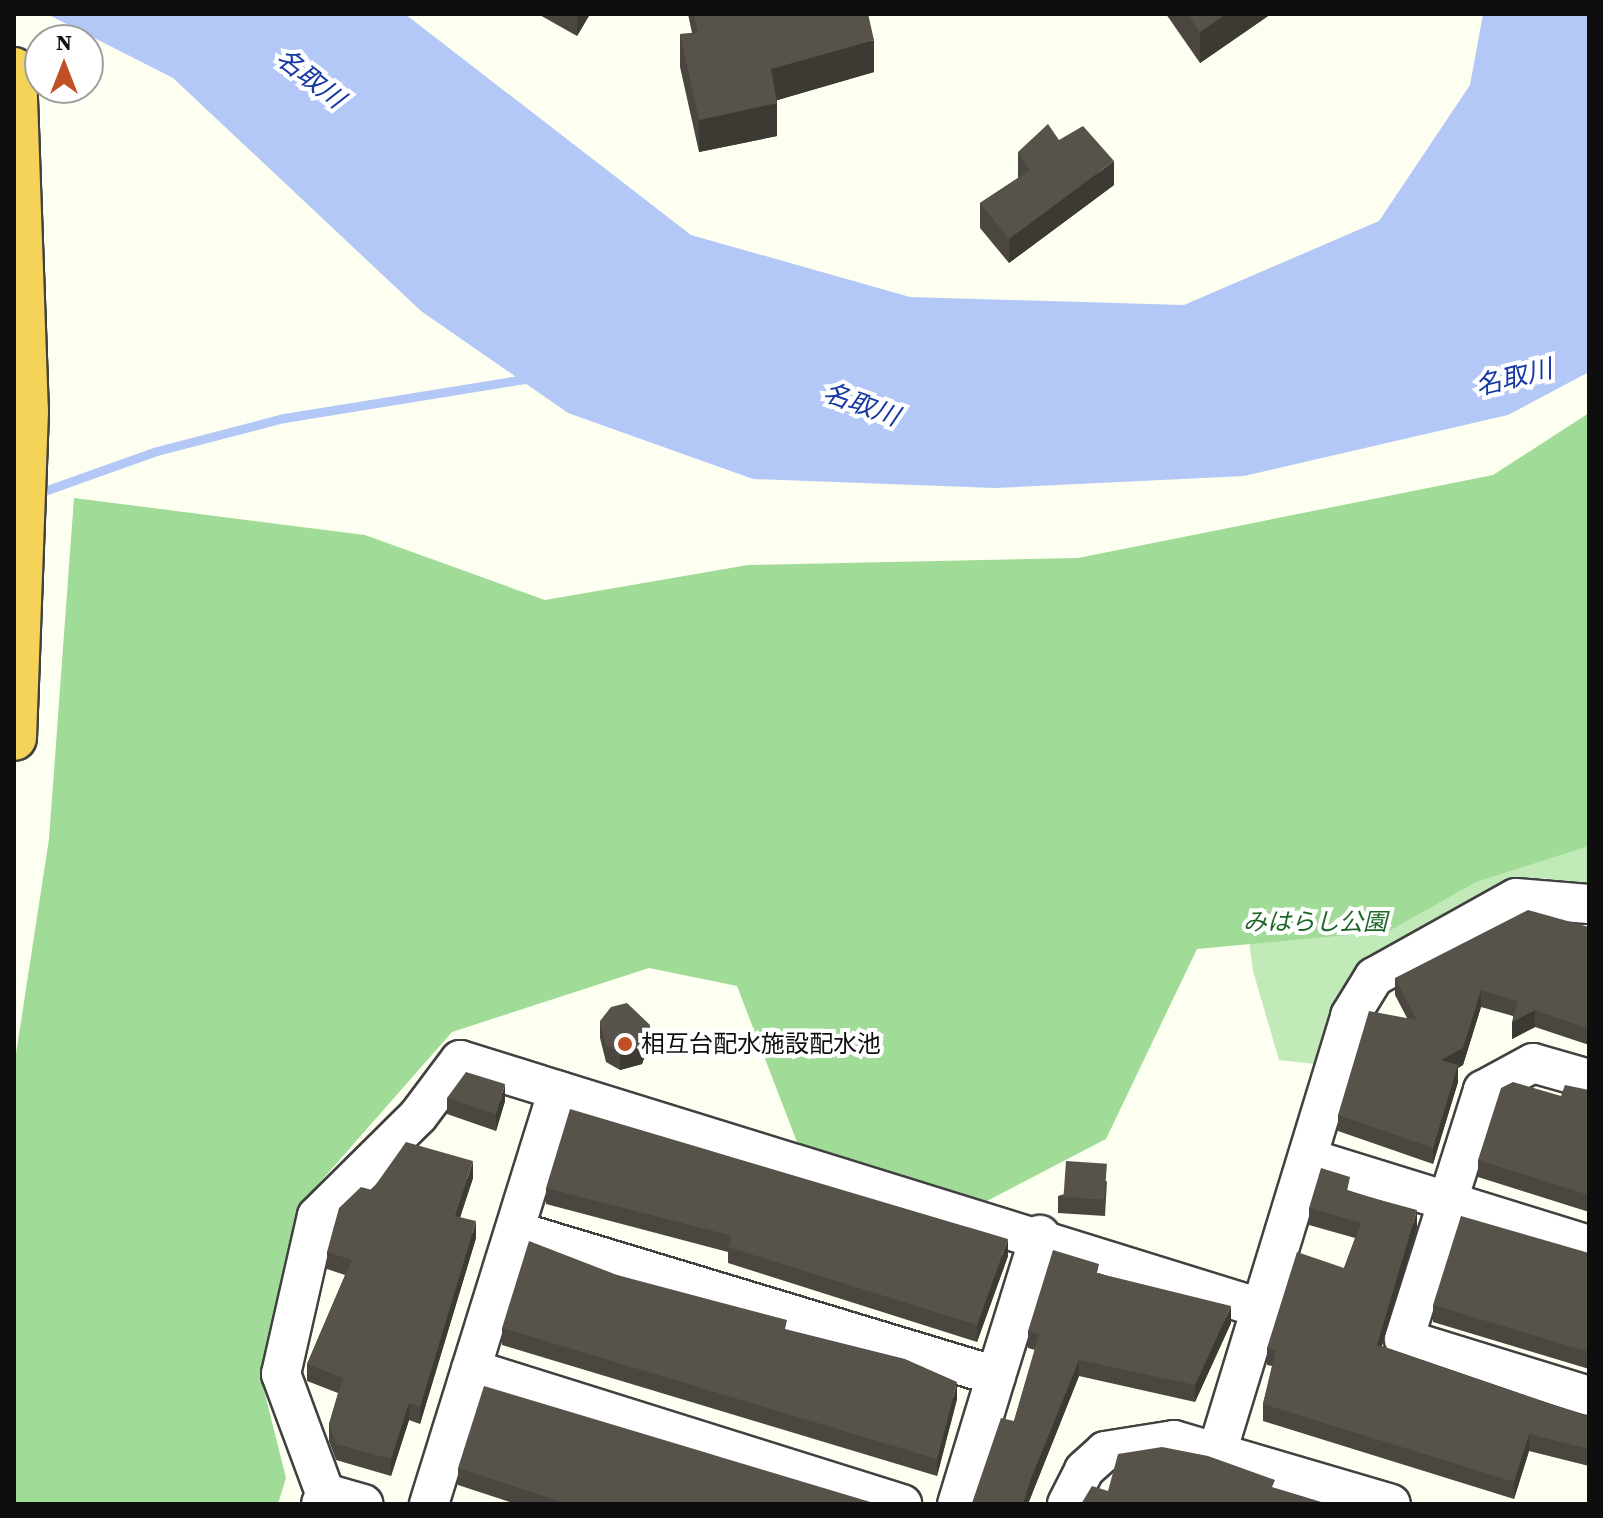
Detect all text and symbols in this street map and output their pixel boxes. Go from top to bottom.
north arrow [24,24,104,104]
text: N [56,27,72,57]
water label: 名取川 [270,43,350,115]
water label: 名取川 [1472,353,1556,403]
water label: 名取川 [819,377,903,433]
park label: みはらし公園 [1243,908,1387,936]
place label: 相互台配水施設配水池 [641,1030,881,1058]
marker: 相互台配水施設配水池 [616,1035,634,1053]

